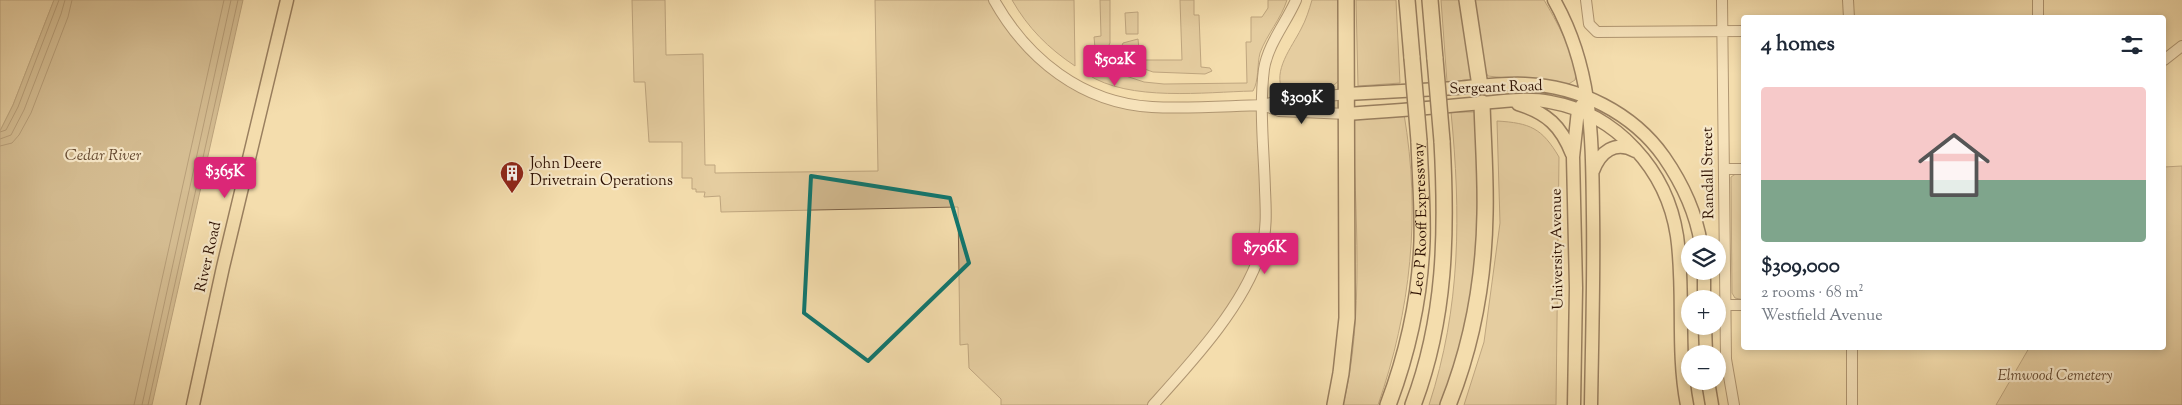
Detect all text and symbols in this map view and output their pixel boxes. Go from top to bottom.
text: 4 homes [1761,30,1835,60]
icon: filters [2118,31,2146,59]
pin: $502K [1080,44,1150,87]
text: $502K [1094,49,1136,72]
street label: Sergeant Road [1449,76,1544,100]
pin: $309K [1267,82,1337,125]
text: $309K [1281,87,1323,110]
icon: home [1909,120,1999,210]
street label: Randall Street [1698,127,1720,219]
street label: Leo P Rooff Expressway [1406,142,1433,297]
water label: Cedar River [65,145,142,168]
place label: John Deere Drivetrain Operations [529,154,673,192]
pin: $365K [190,156,260,199]
building icon: John Deere Drivetrain Operations [499,160,525,194]
text: $365K [205,161,245,184]
street label: University Avenue [1546,188,1570,310]
street label: River Road [191,219,227,294]
pin: $796K [1230,232,1300,275]
map controls [1681,235,1726,390]
button: layers [1681,235,1726,280]
text: $796K [1243,237,1287,260]
text: $309,000 [1761,252,1840,282]
text: 2 rooms · 68 m² [1761,282,1864,305]
button: + [1681,290,1726,335]
text: Westfield Avenue [1761,305,1883,328]
button: − [1681,345,1726,390]
park label: Elmwood Cemetery [1998,366,2112,387]

